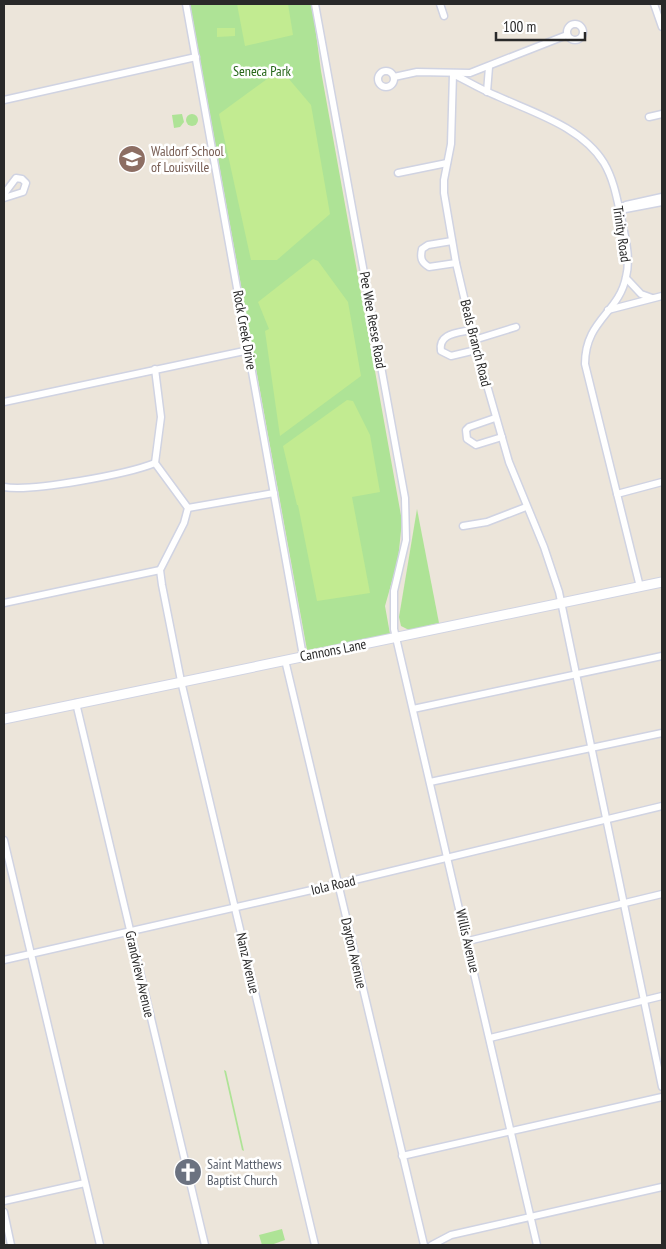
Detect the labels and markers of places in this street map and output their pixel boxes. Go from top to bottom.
place label: Waldorf School of Louisville [151,142,225,176]
school or university icon: Waldorf School of Louisville [117,144,147,174]
place label: Saint Matthews Baptist Church [207,1155,282,1189]
church icon: Saint Matthews Baptist Church [173,1157,203,1187]

